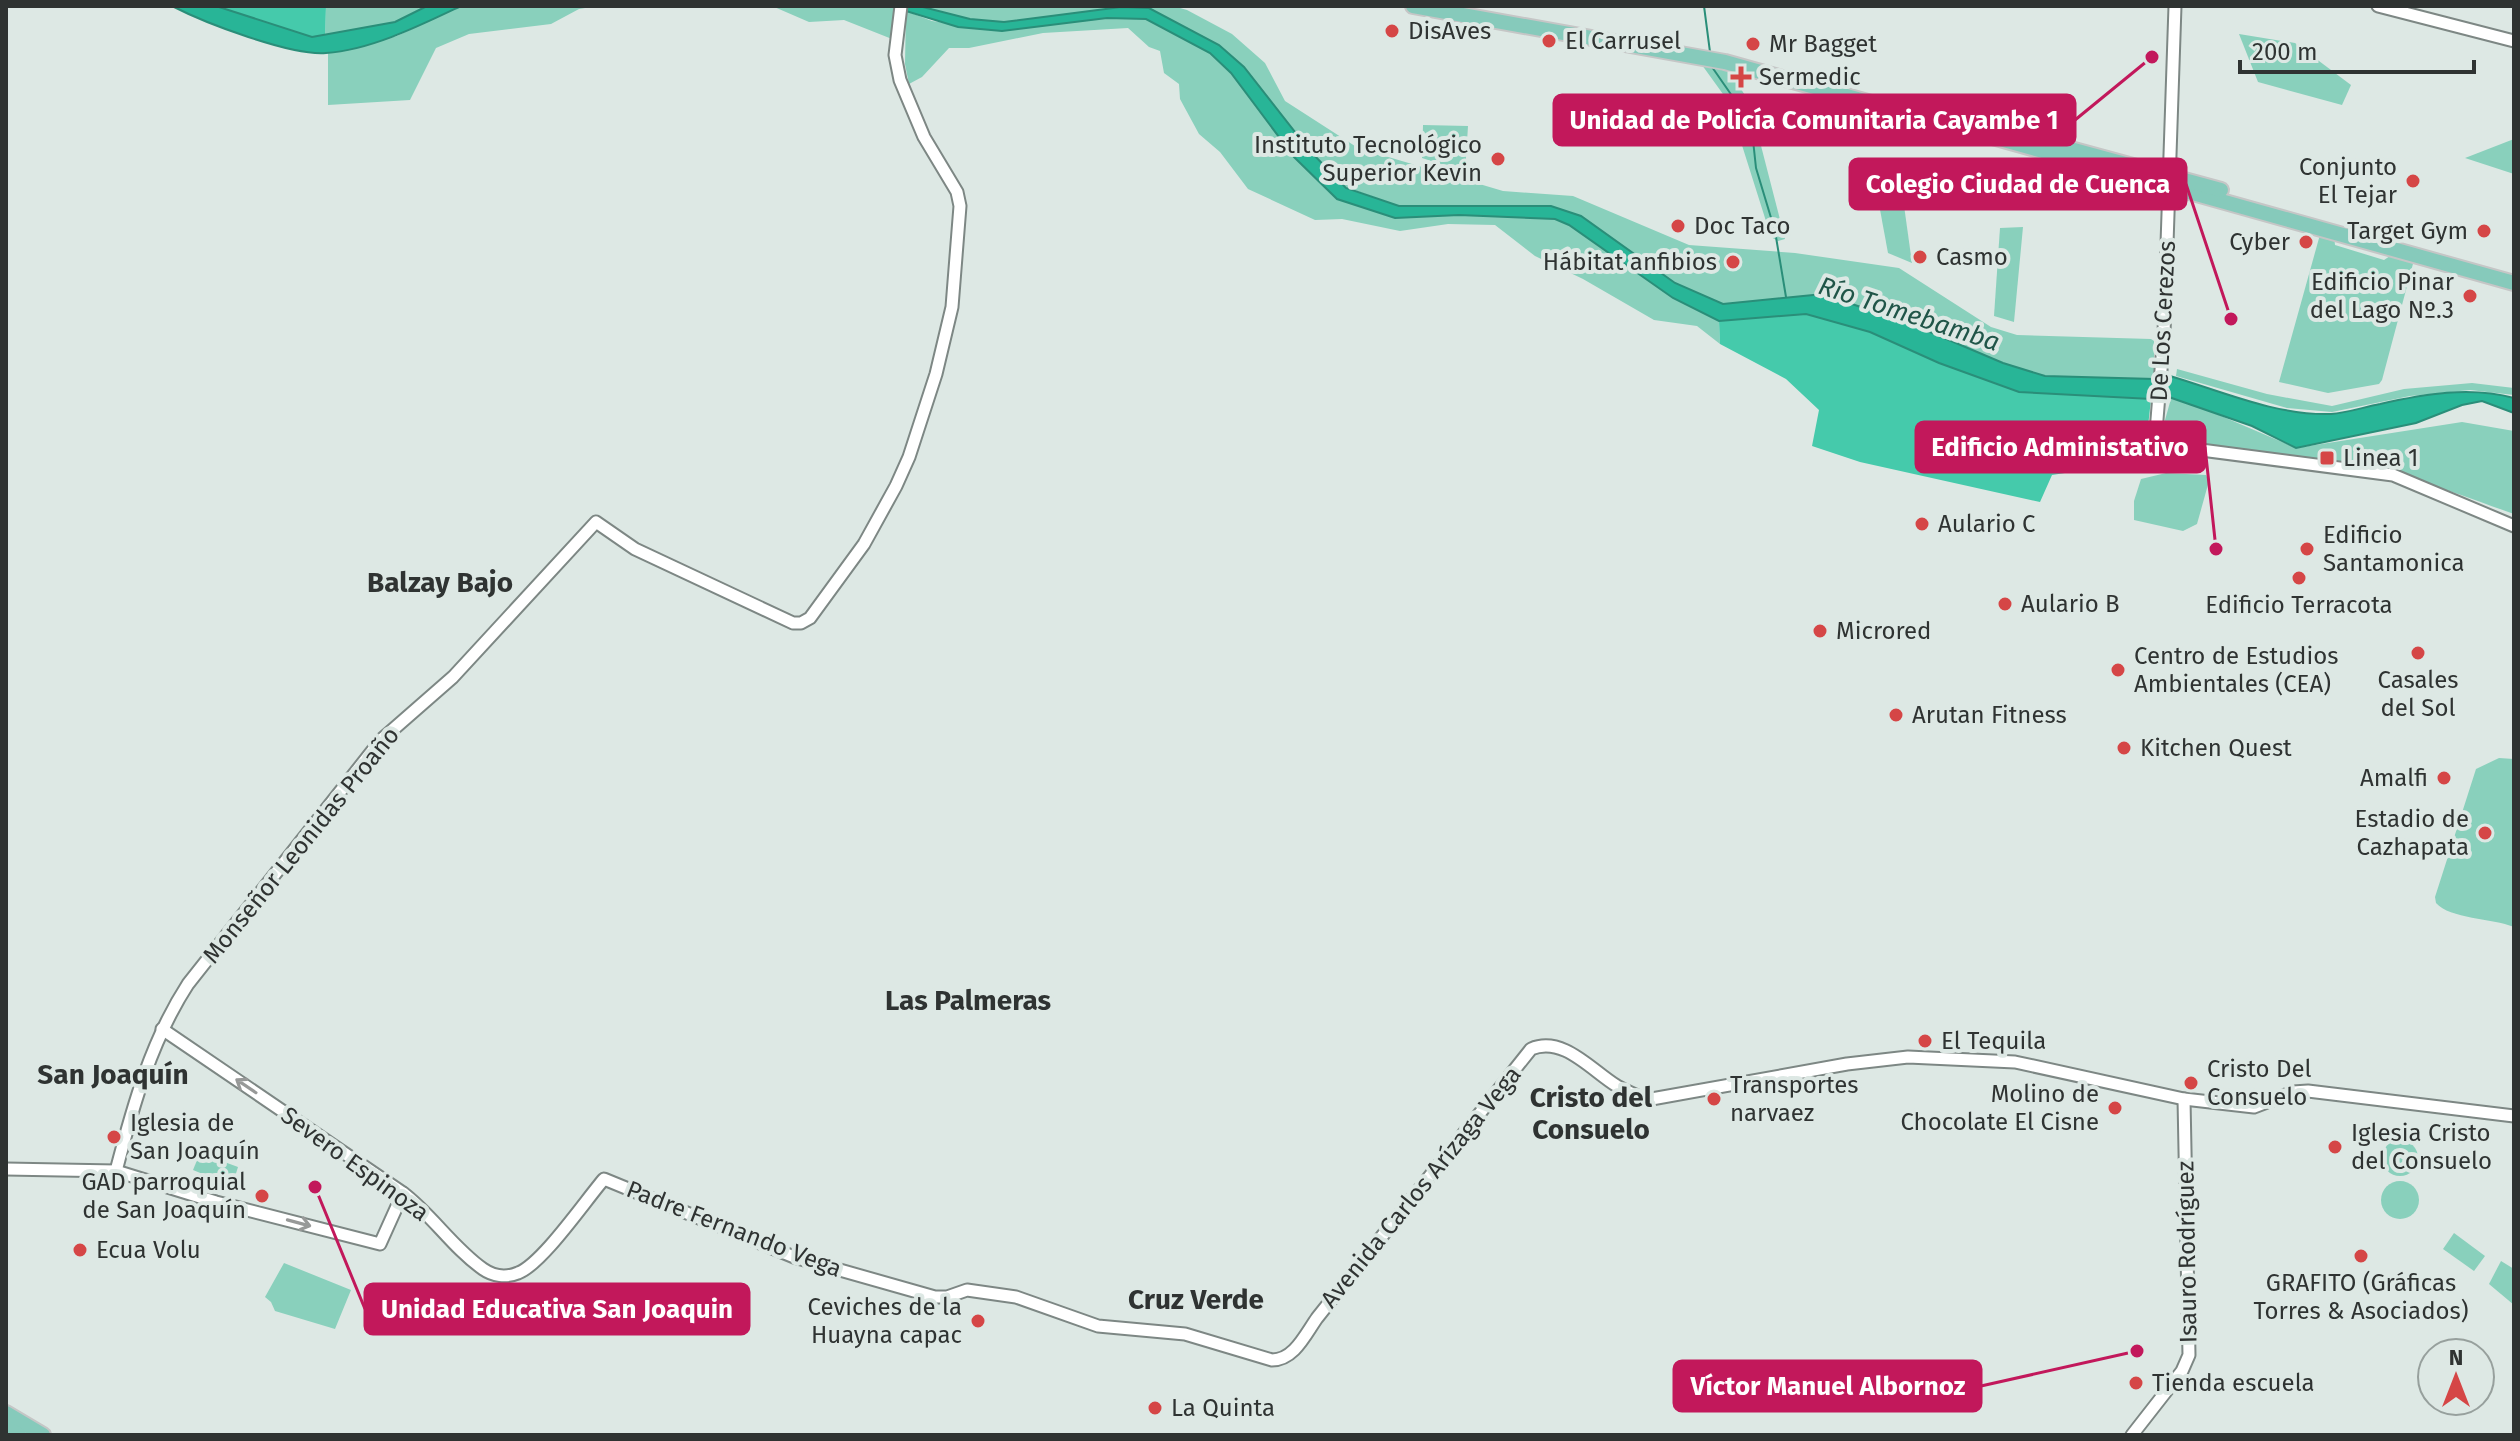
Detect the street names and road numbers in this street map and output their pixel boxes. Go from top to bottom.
street label: De Los Cerezos [2145,240,2181,402]
street label: Monseñor Leonidas Proaño [197,721,405,969]
street label: Avenida Carlos Arízaga Vega [1315,1061,1527,1313]
street label: Severo Espinoza [276,1101,434,1227]
street label: Isauro Rodríguez [2171,1161,2203,1343]
street label: Padre Fernando Vega [622,1175,846,1283]

